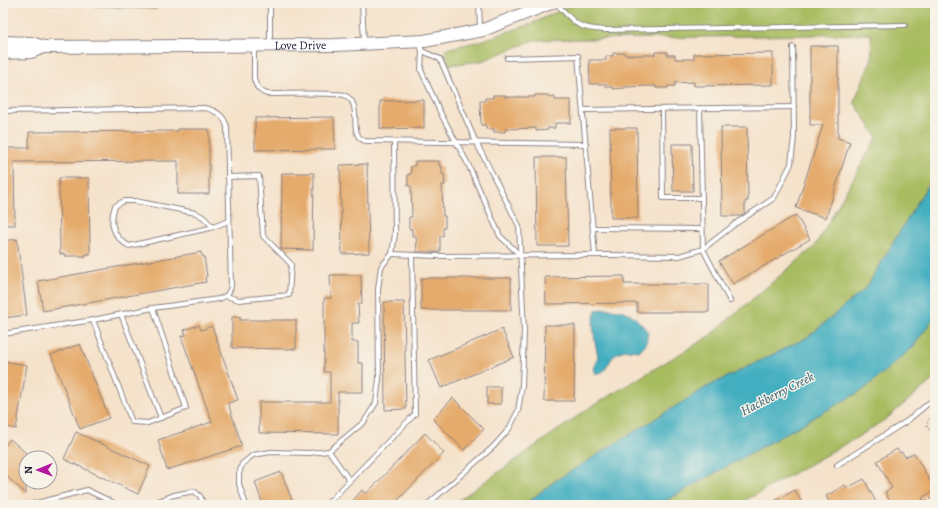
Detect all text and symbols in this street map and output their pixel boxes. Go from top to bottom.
street label: Love Drive [274,37,326,53]
water label: Hackberry Creek [738,368,817,419]
north arrow [18,450,58,490]
text: N [21,466,36,474]

